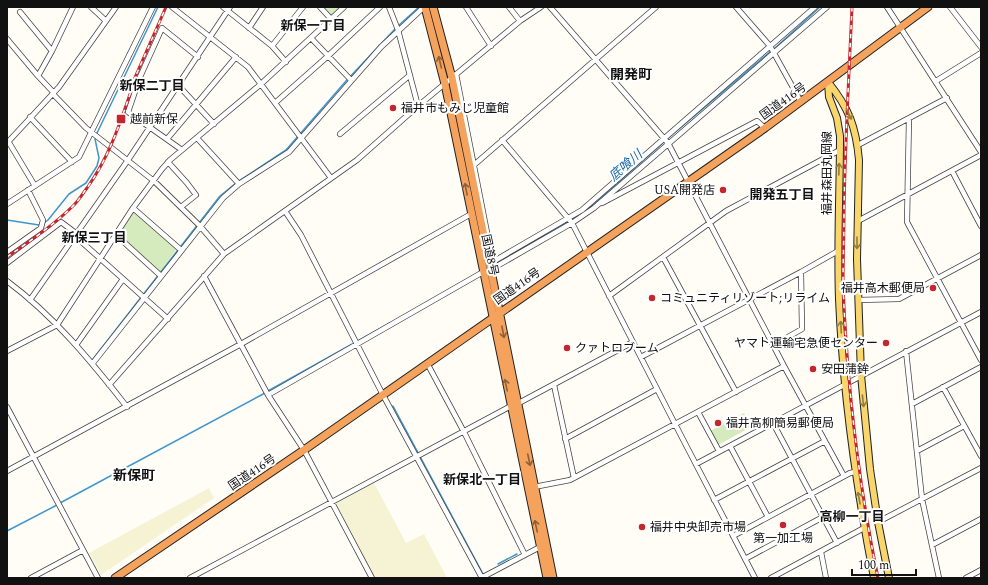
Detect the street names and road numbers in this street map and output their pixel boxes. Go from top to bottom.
street label: 国道416号 [756,78,811,125]
street label: 福井森田丸岡線 [818,131,837,215]
street label: 国道8号 [476,233,503,278]
street label: 国道416号 [490,263,545,310]
street label: 国道416号 [225,449,280,495]

